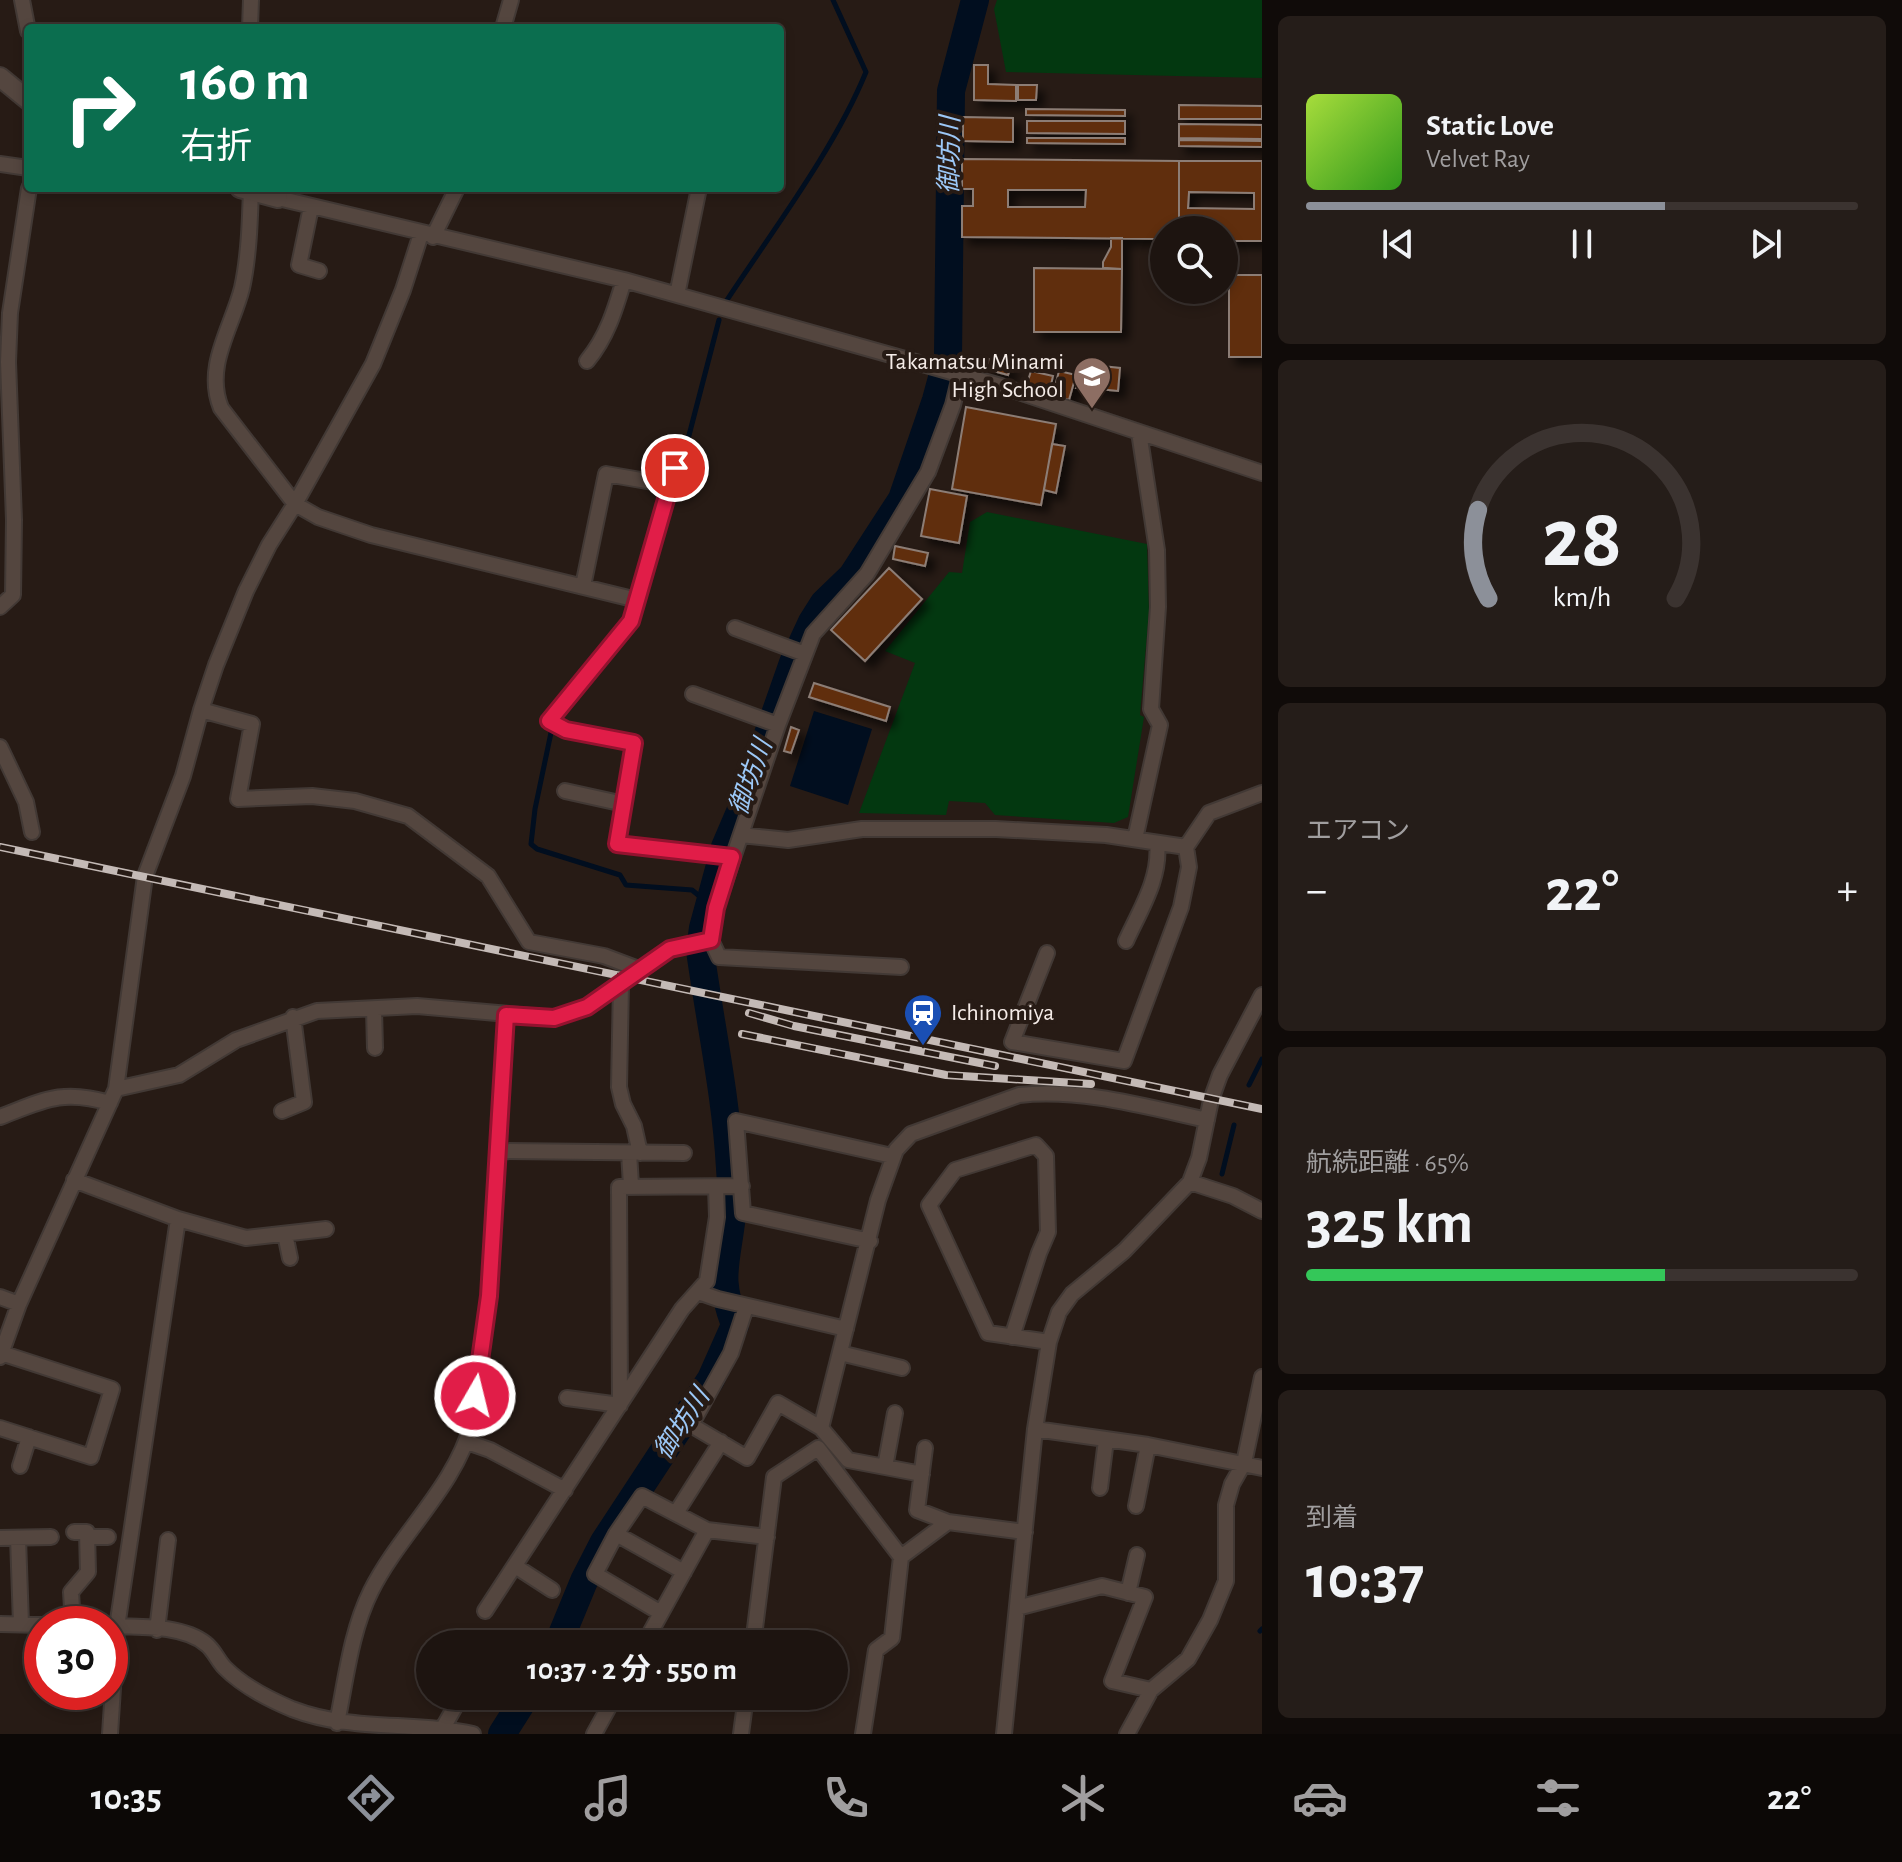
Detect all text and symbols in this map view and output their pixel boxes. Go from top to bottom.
text: 160 m [180,54,310,110]
icon: right [48,56,152,160]
text: Static Love [1426,111,1554,141]
water label: 御坊川 [935,113,964,194]
text: 右折 [180,129,252,165]
text: Velvet Ray [1426,146,1530,172]
map controls [1150,216,1238,304]
button: search [1150,216,1238,304]
icon: previous [1376,222,1420,266]
icon: pause [1560,222,1604,266]
icon: next [1744,222,1788,266]
place label: Takamatsu Minami High School [885,350,1064,402]
school or university icon: Takamatsu Minami High School [1071,355,1113,410]
pin [641,434,709,502]
icon: arrive [653,446,697,490]
text: 28 [1542,498,1622,582]
text: km/h [1553,584,1611,613]
water label: 御坊川 [725,733,778,818]
text: エアコン [1306,818,1410,844]
text: 22° [1545,862,1619,922]
text: − [1306,869,1327,913]
text: + [1837,869,1858,913]
station icon: Ichinomiya [902,992,944,1047]
place label: Ichinomiya [951,1001,1054,1025]
text: 航続距離 · 65% [1306,1150,1469,1176]
text: 325 km [1306,1194,1473,1254]
position arrow [433,1354,517,1438]
water label: 御坊川 [649,1381,716,1464]
text: 到着 [1306,1505,1358,1531]
text: 10:37 [1306,1549,1424,1609]
speed limit sign: 30 [24,1606,128,1710]
text: 10:37 · 2 分 · 550 m [527,1655,737,1685]
icon: directions [343,1770,399,1826]
icon: music [580,1770,636,1826]
icon: phone [818,1770,874,1826]
icon: climate [1055,1770,1111,1826]
icon: car [1292,1770,1348,1826]
icon: filters [1530,1770,1586,1826]
text: 10:35 [91,1780,162,1816]
text: 22° [1767,1780,1811,1816]

